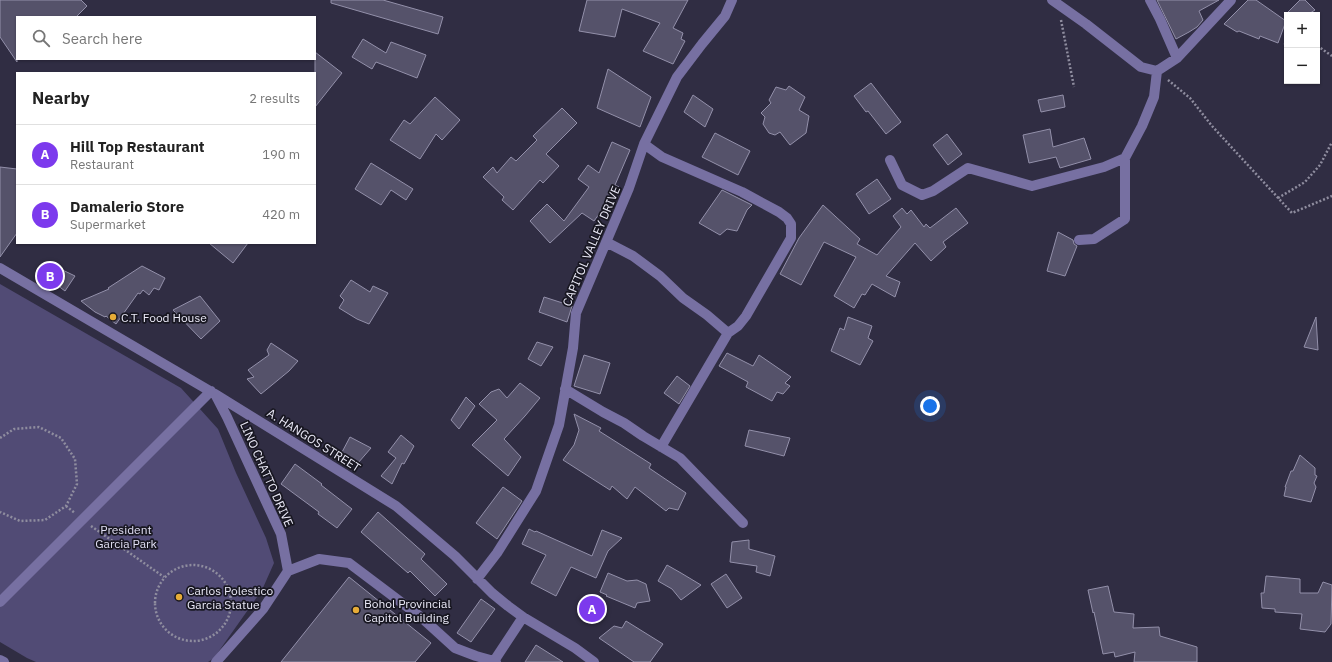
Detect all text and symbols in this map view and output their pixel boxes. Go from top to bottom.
map controls [1284,12,1320,84]
button: + [1284,12,1320,48]
search box [16,16,316,60]
icon: search [30,27,52,49]
text: Search here [62,29,142,48]
button: − [1284,48,1320,84]
text: Nearby [32,87,90,109]
text: 2 results [249,90,300,107]
text: Hill Top Restaurant [70,137,205,156]
text: A [41,146,49,163]
text: 190 m [262,146,300,163]
text: Restaurant [70,156,134,173]
street label: CAPITOL VALLEY DRIVE [559,184,623,308]
text: Damalerio Store [70,197,184,216]
text: B [41,206,49,223]
text: 420 m [262,206,300,223]
text: Supermarket [70,216,146,233]
pin: B [37,261,63,291]
place label: C.T. Food House [121,310,207,325]
marker: C.T. Food House [108,312,118,322]
your location [920,396,940,416]
street label: A. HANGOS STREET [264,405,364,475]
street label: LINO CHATTO DRIVE [237,419,297,529]
park label: President Garcia Park [95,522,157,551]
place label: Carlos Polestico Garcia Statue [187,583,273,612]
marker: Carlos Polestico Garcia Statue [174,592,184,602]
pin: A [579,594,605,624]
place label: Bohol Provincial Capitol Building [364,596,451,625]
marker: Bohol Provincial Capitol Building [351,605,361,615]

